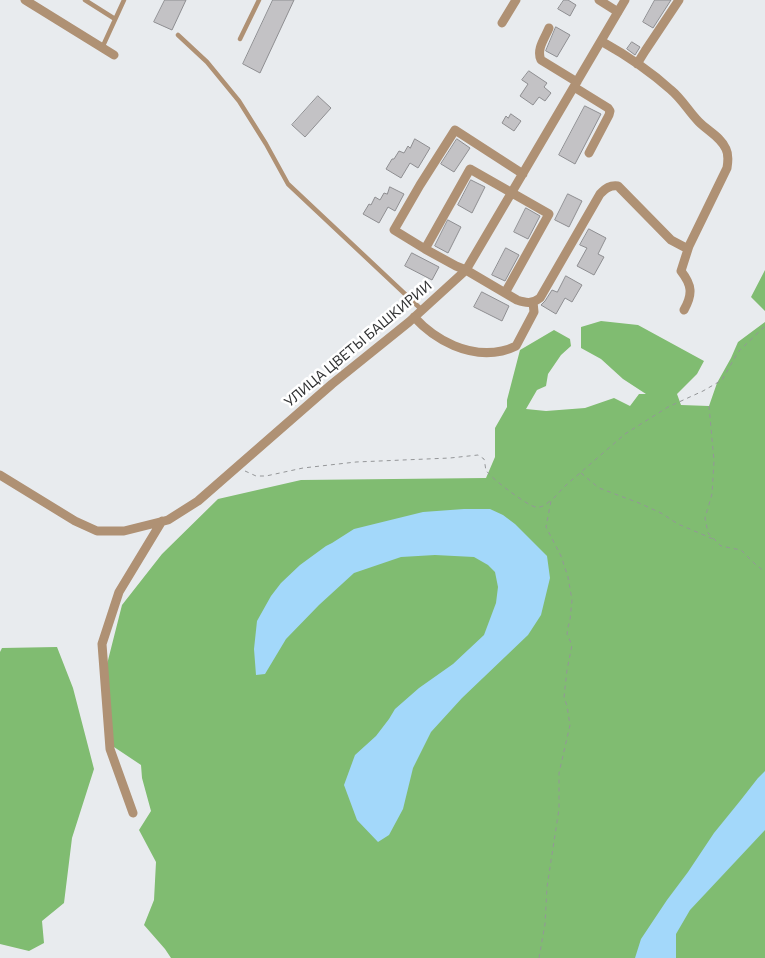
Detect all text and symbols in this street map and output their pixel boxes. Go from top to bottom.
street label: УЛИЦА ЦВЕТЫ БАШКИРИИ [281,277,435,411]

